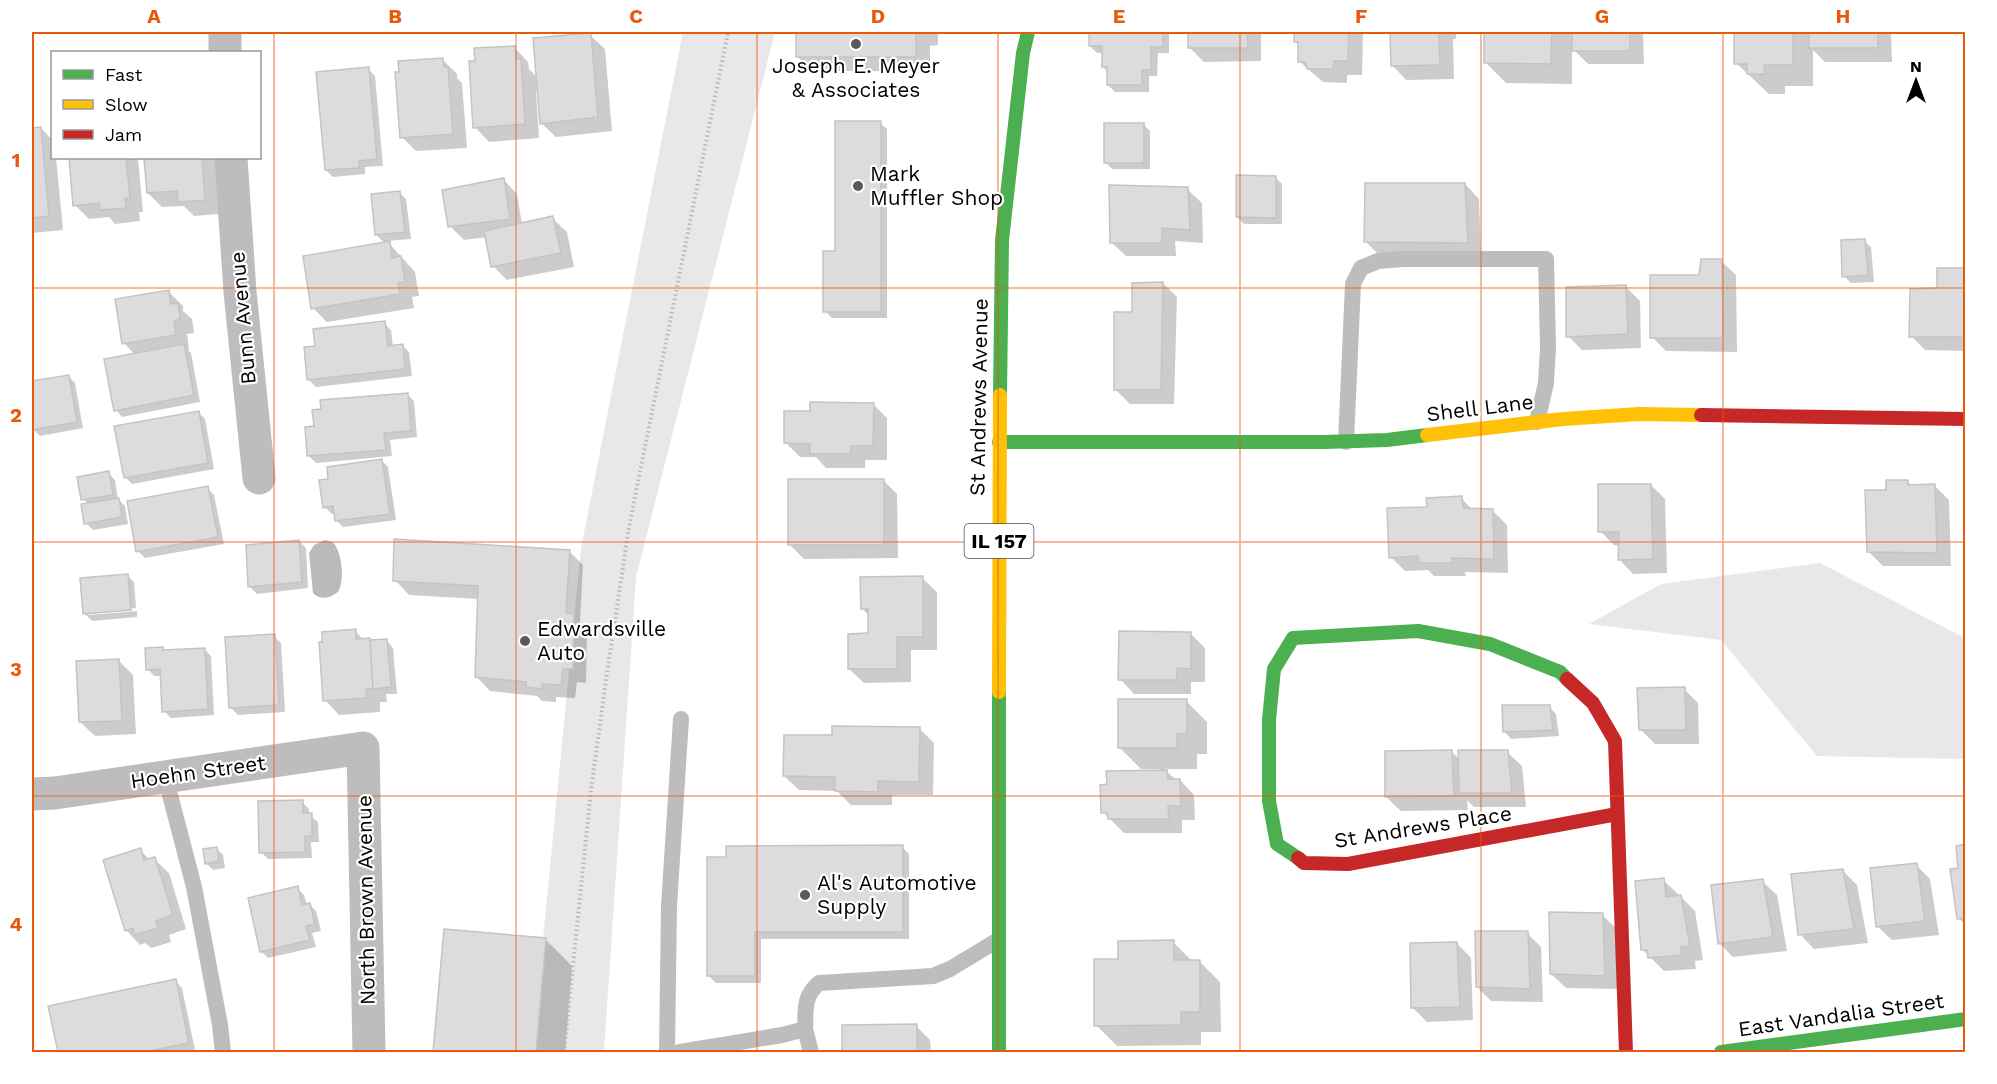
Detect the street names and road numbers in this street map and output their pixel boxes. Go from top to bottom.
street label: Bunn Avenue [224,251,261,386]
street label: St Andrews Avenue [964,298,993,496]
street label: Shell Lane [1425,389,1535,426]
road number: IL 157 [964,524,1034,558]
street label: Hoehn Street [129,750,267,793]
street label: North Brown Avenue [351,795,380,1005]
street label: St Andrews Place [1332,800,1513,853]
street label: East Vandalia Street [1736,988,1946,1041]

